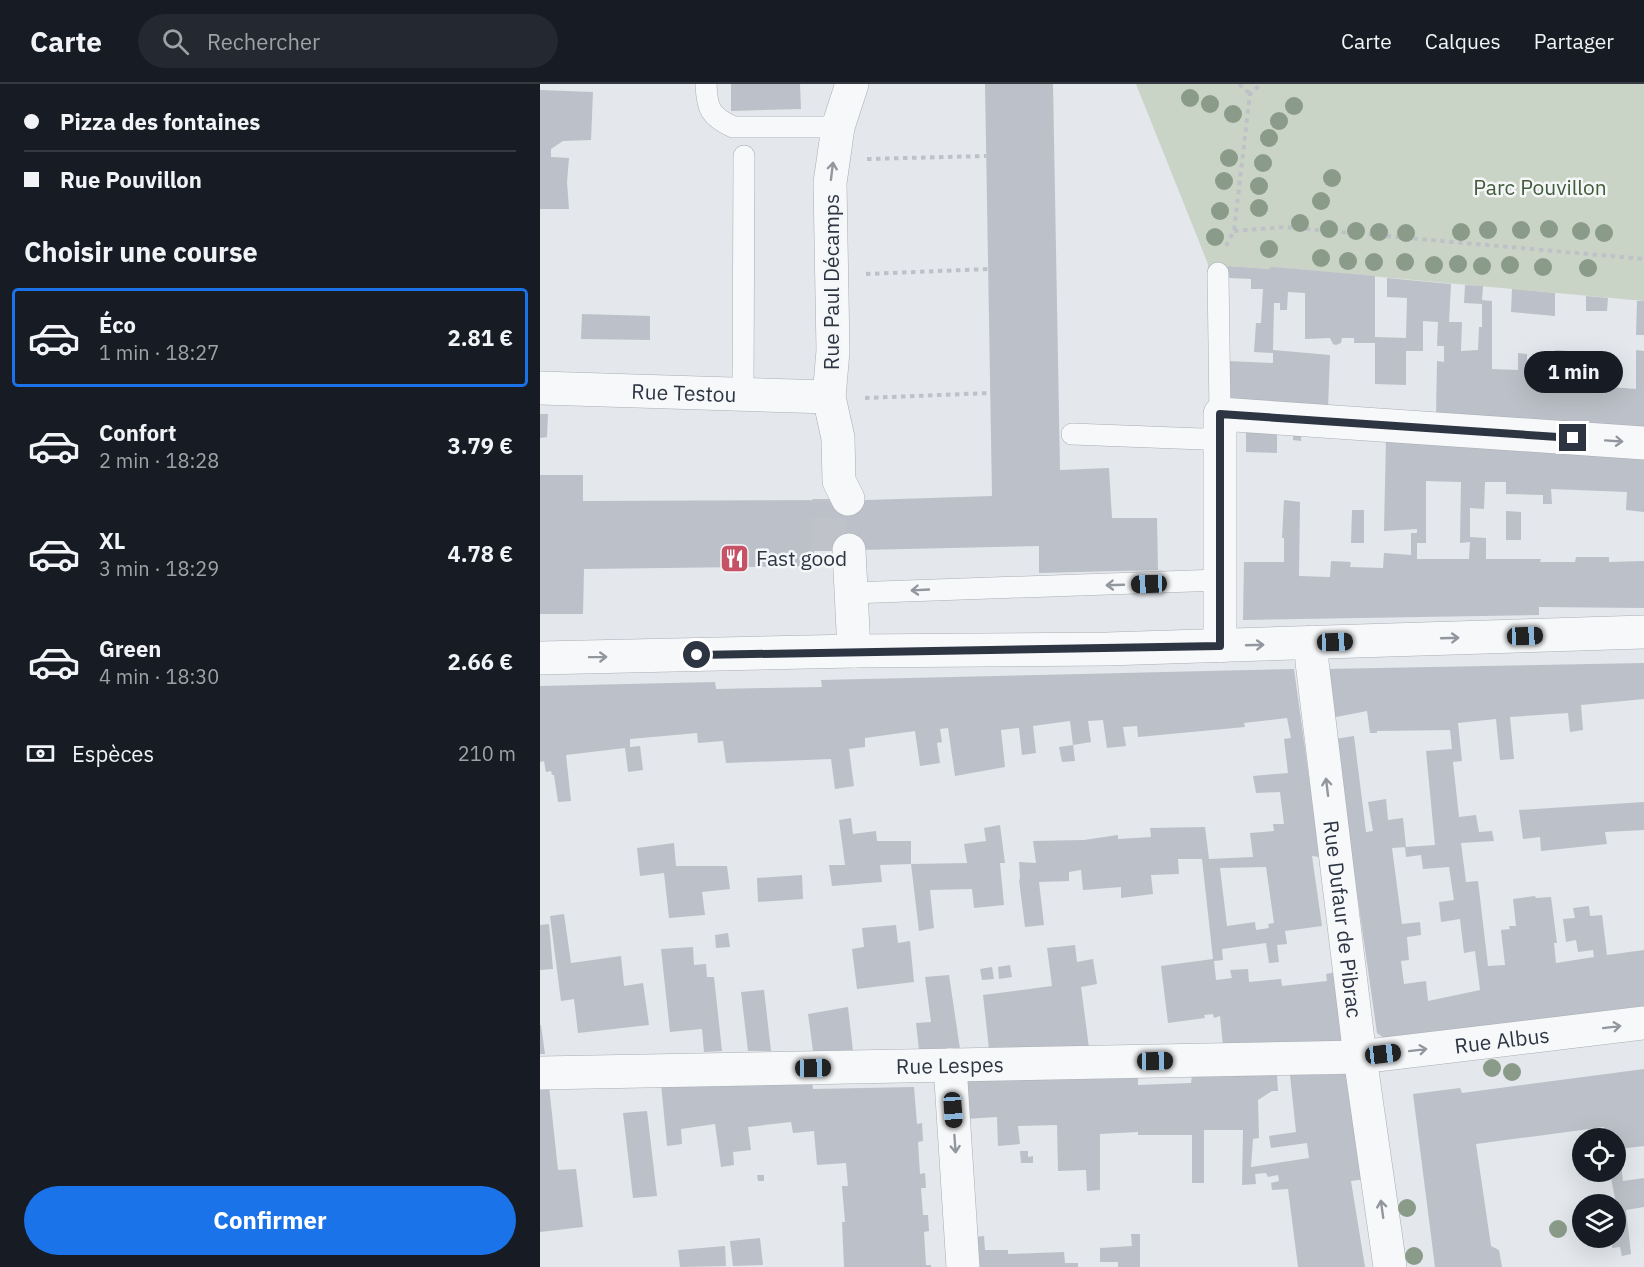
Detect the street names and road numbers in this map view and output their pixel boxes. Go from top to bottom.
street label: Rue Paul Décamps [817,194,845,370]
street label: Rue Testou [631,377,737,408]
street label: Rue Dufaur de Pibrac [1317,819,1369,1020]
street label: Rue Albus [1453,1020,1551,1060]
street label: Rue Lespes [896,1050,1004,1080]

